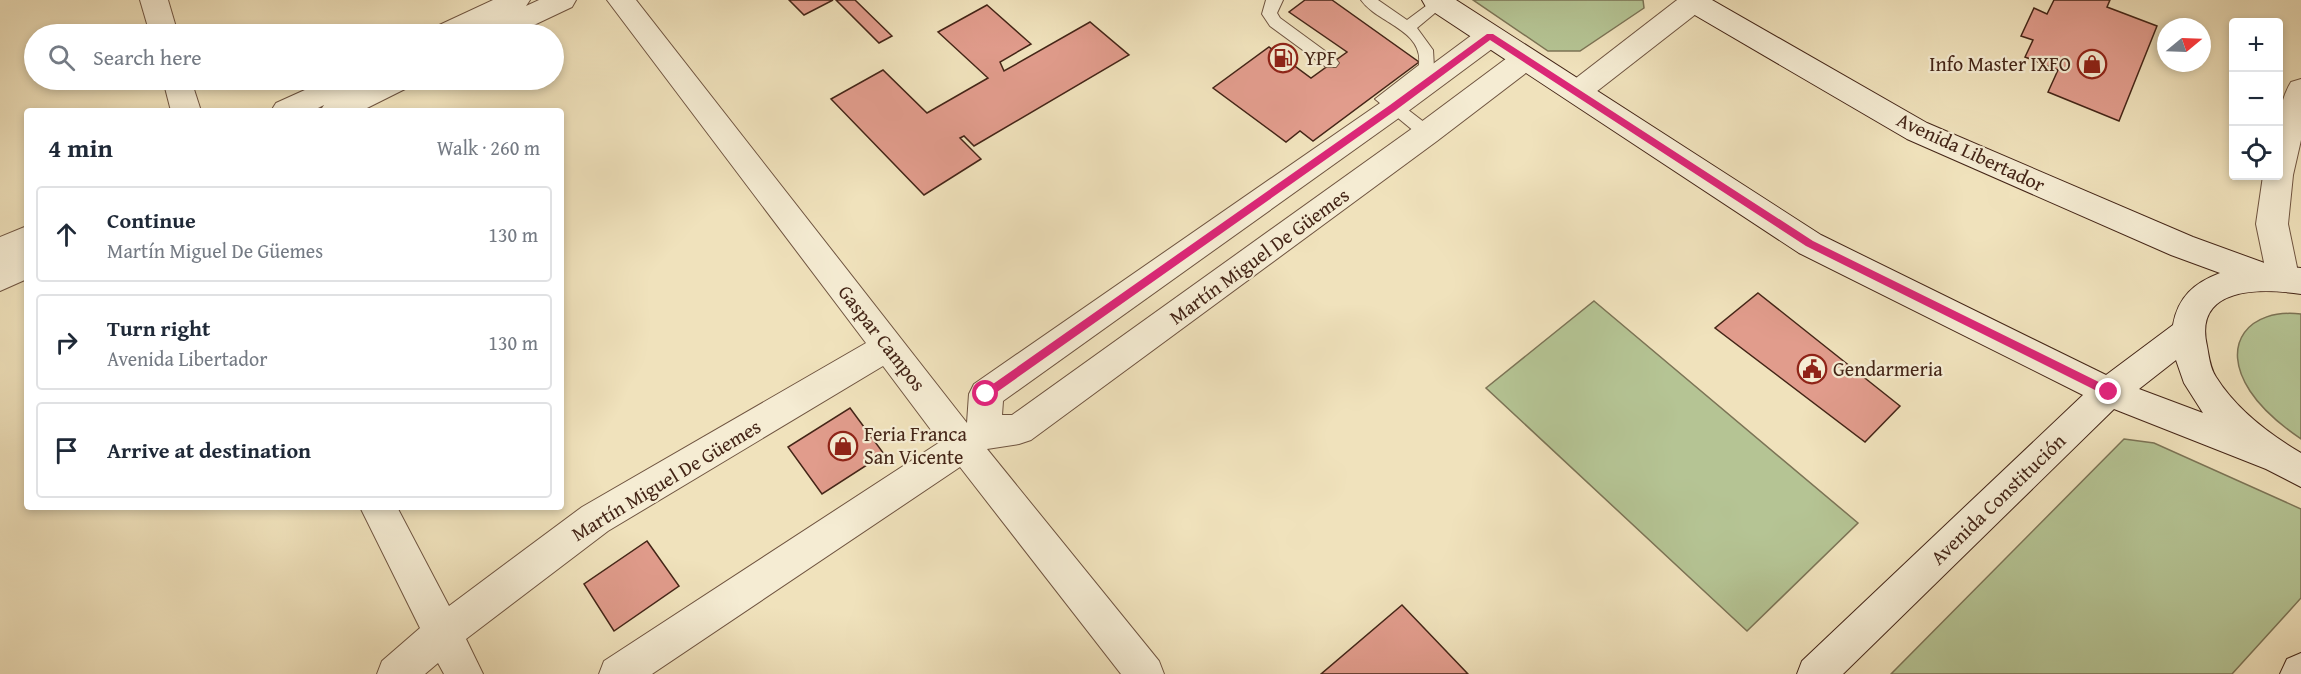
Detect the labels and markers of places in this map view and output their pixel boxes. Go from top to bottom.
fuel station icon: YPF [1267,42,1299,74]
place label: YPF [1304,43,1337,72]
shop icon: Info Master IXFO [2076,48,2108,80]
place label: Info Master IXFO [1929,49,2071,78]
public building icon: Gendarmeria [1796,353,1828,385]
place label: Gendarmeria [1833,354,1943,383]
place label: Feria Franca San Vicente [864,419,967,471]
shop icon: Feria Franca San Vicente [827,430,859,462]

